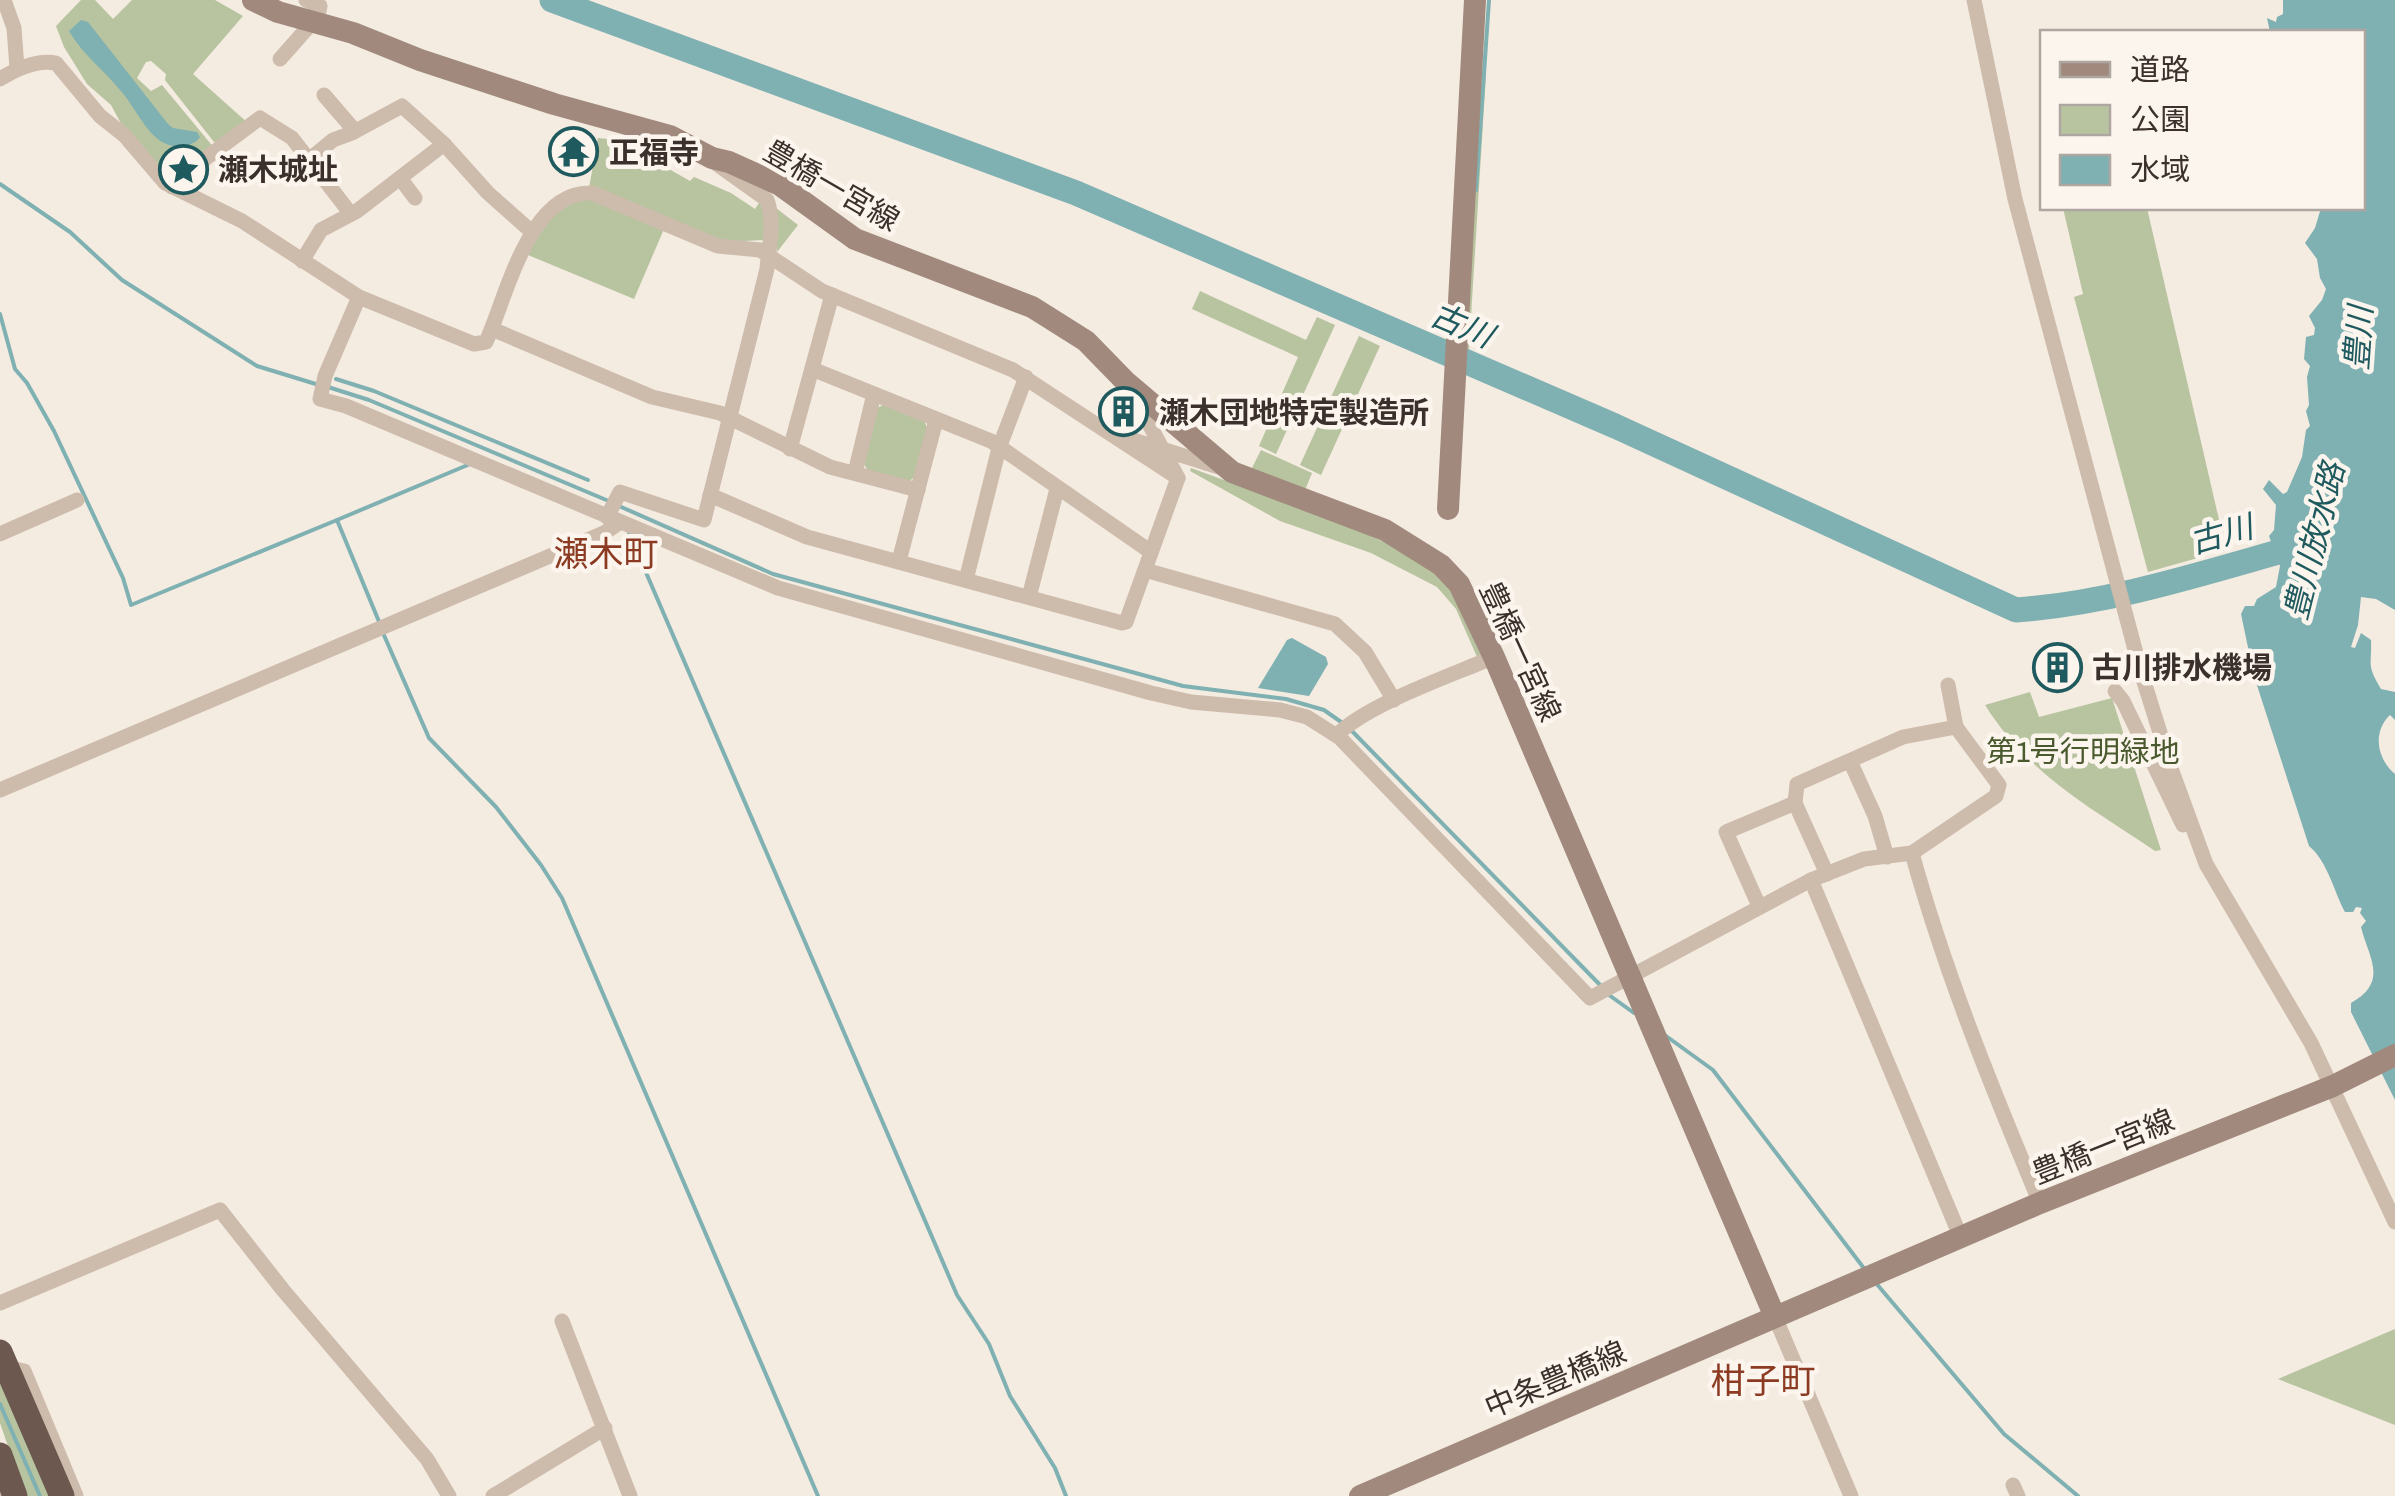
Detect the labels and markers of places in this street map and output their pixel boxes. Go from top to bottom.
temple icon: 正福寺 [548,126,600,178]
place label: 正福寺 [609,132,699,172]
place icon: 瀬木城址 [157,143,209,195]
place label: 瀬木城址 [218,149,338,189]
building icon: 瀬木団地特定製造所 [1098,386,1150,438]
place label: 瀬木団地特定製造所 [1159,392,1429,432]
building icon: 古川排水機場 [2031,641,2083,693]
place label: 古川排水機場 [2092,647,2272,687]

